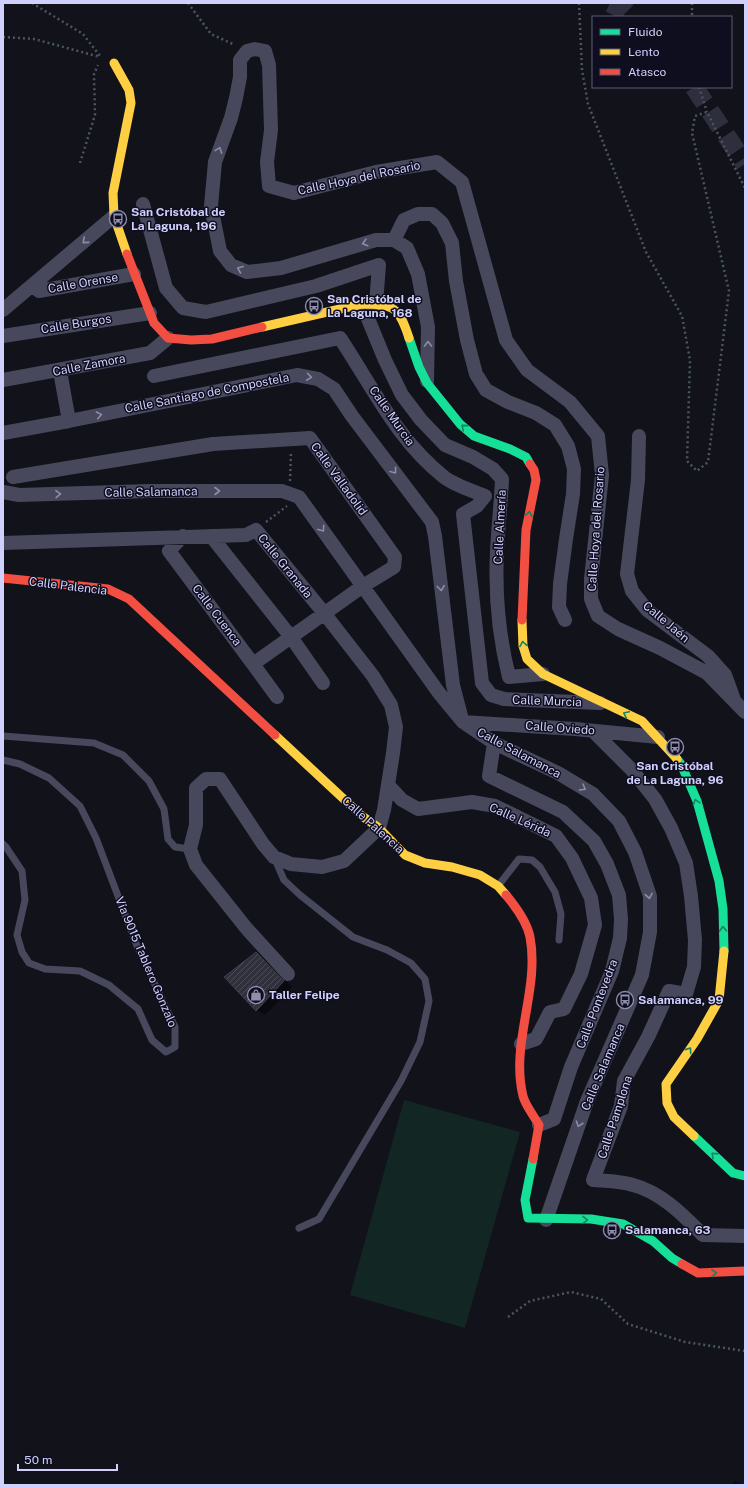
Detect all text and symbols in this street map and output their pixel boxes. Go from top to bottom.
legend [592,16,732,88]
text: Fluido [628,25,663,39]
text: Lento [628,45,660,59]
text: Atasco [628,65,667,79]
one-way arrow [215,147,223,154]
street label: Calle Hoya del Rosario [296,158,422,198]
place label: San Cristóbal de La Laguna, 196 [131,205,226,233]
bus stop icon: San Cristóbal de La Laguna, 196 [108,209,128,229]
one-way arrow [82,237,89,244]
one-way arrow [362,238,369,247]
one-way arrow [236,265,243,273]
street label: Calle Orense [47,270,119,296]
place label: San Cristóbal de La Laguna, 168 [327,292,422,320]
bus stop icon: San Cristóbal de La Laguna, 168 [304,296,324,316]
street label: Calle Burgos [40,312,112,336]
one-way arrow [424,341,432,347]
street label: Calle Zamora [51,351,127,379]
street label: Calle Santiago de Compostela [124,370,290,416]
one-way arrow [306,372,312,381]
street label: Calle Murcia [366,383,418,449]
one-way arrow [96,411,102,419]
one-way arrow [461,425,469,432]
street label: Calle Valladolid [308,440,370,518]
street label: Calle Hoya del Rosario [585,466,607,592]
one-way arrow [389,467,396,474]
street label: Calle Salamanca [104,484,198,500]
one-way arrow [214,487,220,495]
street label: Calle Almería [491,489,509,565]
one-way arrow [55,490,61,498]
one-way arrow [524,511,533,518]
one-way arrow [317,525,324,532]
street label: Calle Granada [255,531,315,601]
street label: Calle Palencia [28,574,108,598]
street label: Calle Cuenca [189,582,245,648]
one-way arrow [436,585,445,591]
street label: Calle Jaén [640,599,692,645]
one-way arrow [519,641,528,647]
street label: Calle Murcia [512,693,582,709]
one-way arrow [623,711,631,719]
street label: Calle Oviedo [525,719,596,737]
street label: Calle Salamanca [475,725,563,781]
bus stop icon: San Cristóbal de La Laguna, 96 [665,737,685,757]
place label: San Cristóbal de La Laguna, 96 [626,759,724,787]
one-way arrow [579,783,586,790]
street label: Calle Palencia [339,794,407,856]
one-way arrow [693,799,701,806]
street label: Calle Lérida [487,800,553,840]
one-way arrow [644,892,653,899]
street label: Vía 9015 Tablero Gonzalo [112,895,180,1030]
one-way arrow [719,926,727,932]
street label: Calle Pontevedra [574,957,620,1051]
shop icon: Taller Felipe [246,985,266,1005]
place label: Taller Felipe [269,988,340,1002]
bus stop icon: Salamanca, 99 [615,990,635,1010]
place label: Salamanca, 99 [638,993,724,1007]
street label: Calle Salamanca [578,1021,628,1113]
one-way arrow [684,1047,692,1054]
street label: Calle Pamplona [595,1074,635,1160]
one-way arrow [576,1120,584,1127]
one-way arrow [711,1152,719,1160]
one-way arrow [582,1215,588,1224]
bus stop icon: Salamanca, 63 [602,1220,622,1240]
place label: Salamanca, 63 [625,1223,711,1237]
one-way arrow [711,1268,717,1277]
scale bar [18,1446,117,1472]
text: 50 m [24,1453,52,1467]

